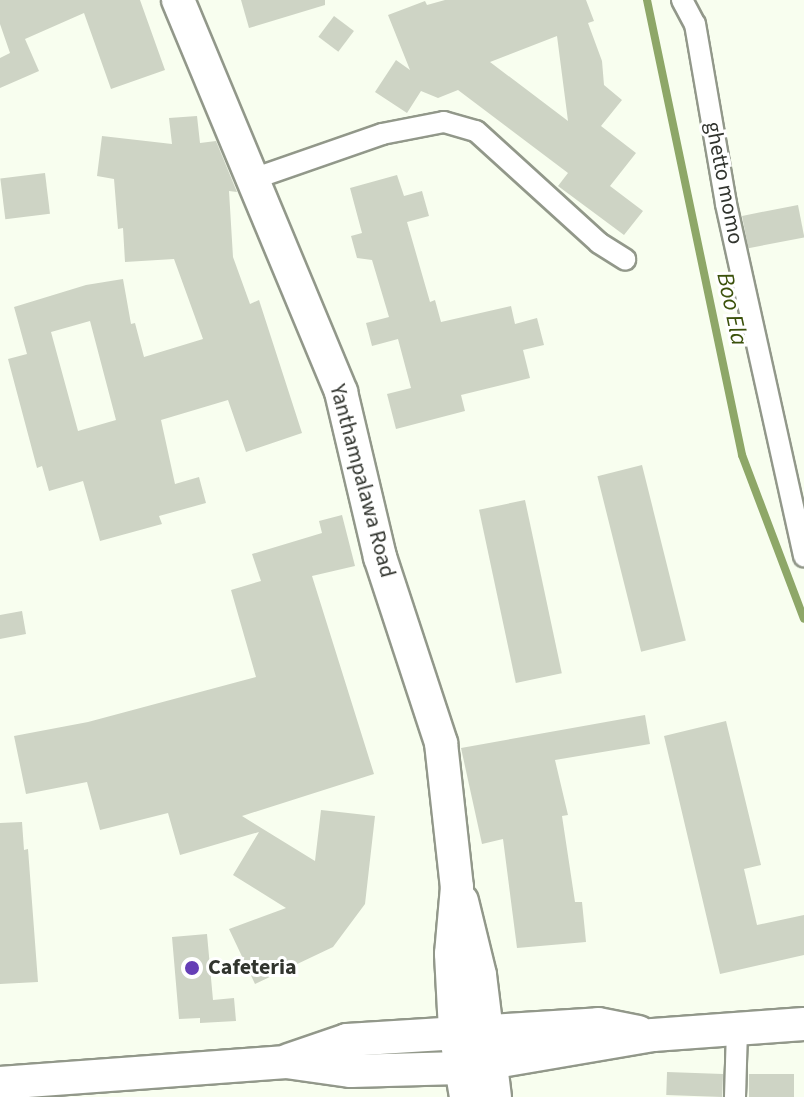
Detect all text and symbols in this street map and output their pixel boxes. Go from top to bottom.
street label: ghetto momo [699,119,749,247]
water label: Boo Ela [710,270,754,348]
street label: Yanthampalawa Road [324,382,400,580]
place label: Cafeteria [208,955,297,981]
marker: Cafeteria [183,959,201,977]

